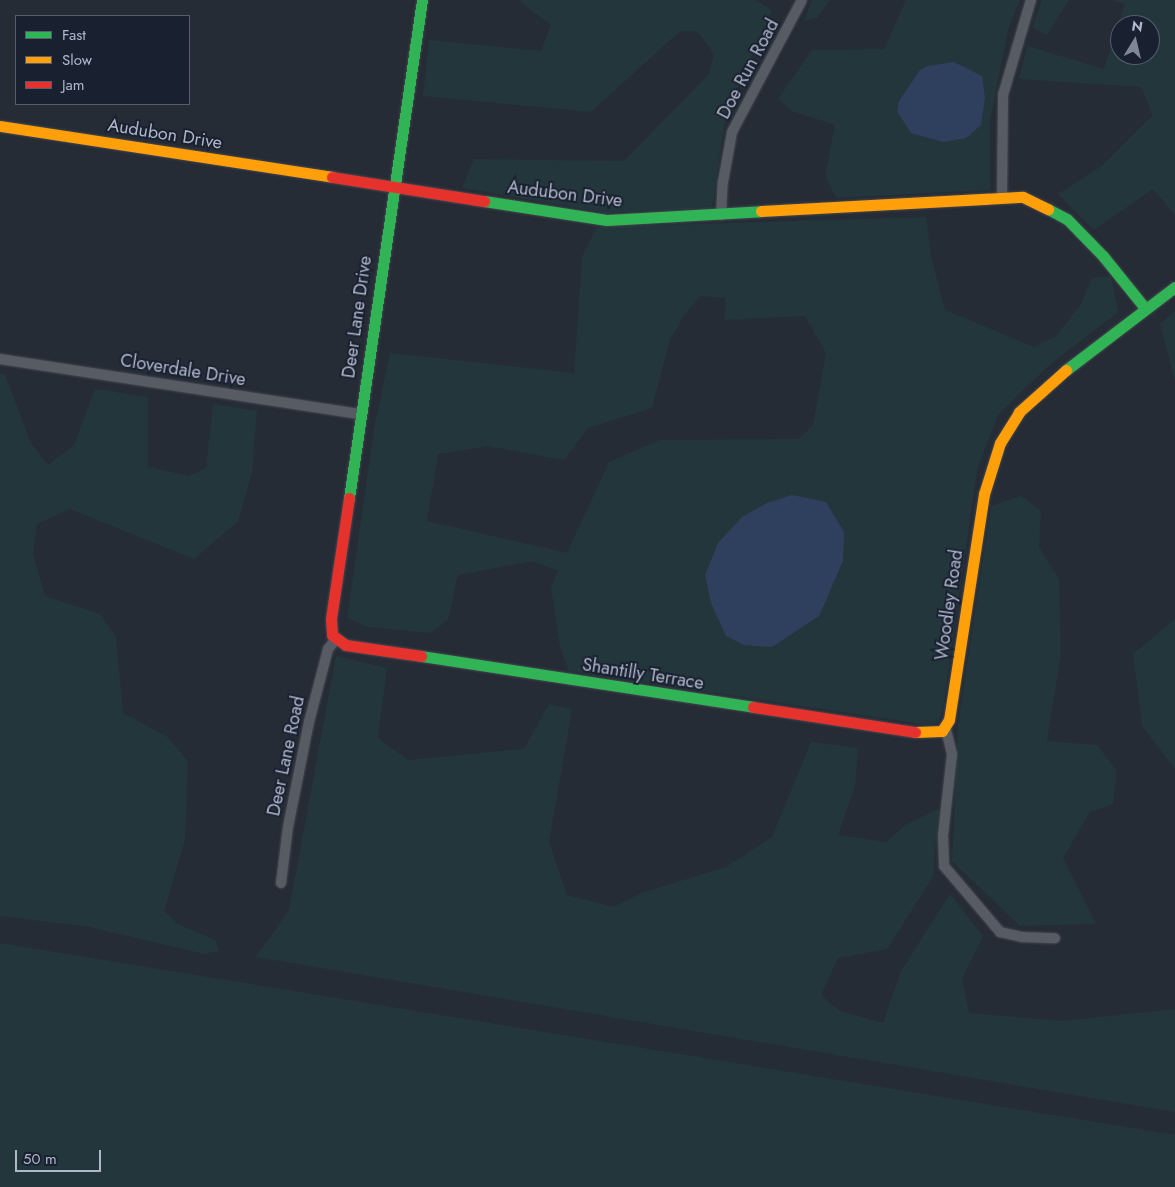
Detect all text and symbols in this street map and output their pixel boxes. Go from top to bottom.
legend [15,15,190,105]
street label: Doe Run Road [713,15,783,123]
north arrow [1110,15,1160,65]
text: N [1130,15,1144,37]
text: Fast [62,24,86,46]
text: Slow [62,49,92,71]
text: Jam [62,74,85,96]
street label: Audubon Drive [106,114,224,154]
street label: Audubon Drive [506,176,624,212]
street label: Deer Lane Drive [338,254,376,380]
street label: Cloverdale Drive [119,349,247,391]
street label: Woodley Road [931,548,967,662]
street label: Shantilly Terrace [581,654,705,694]
street label: Deer Lane Road [263,694,309,818]
scale bar [18,1140,104,1172]
text: 50 m [23,1148,57,1170]

